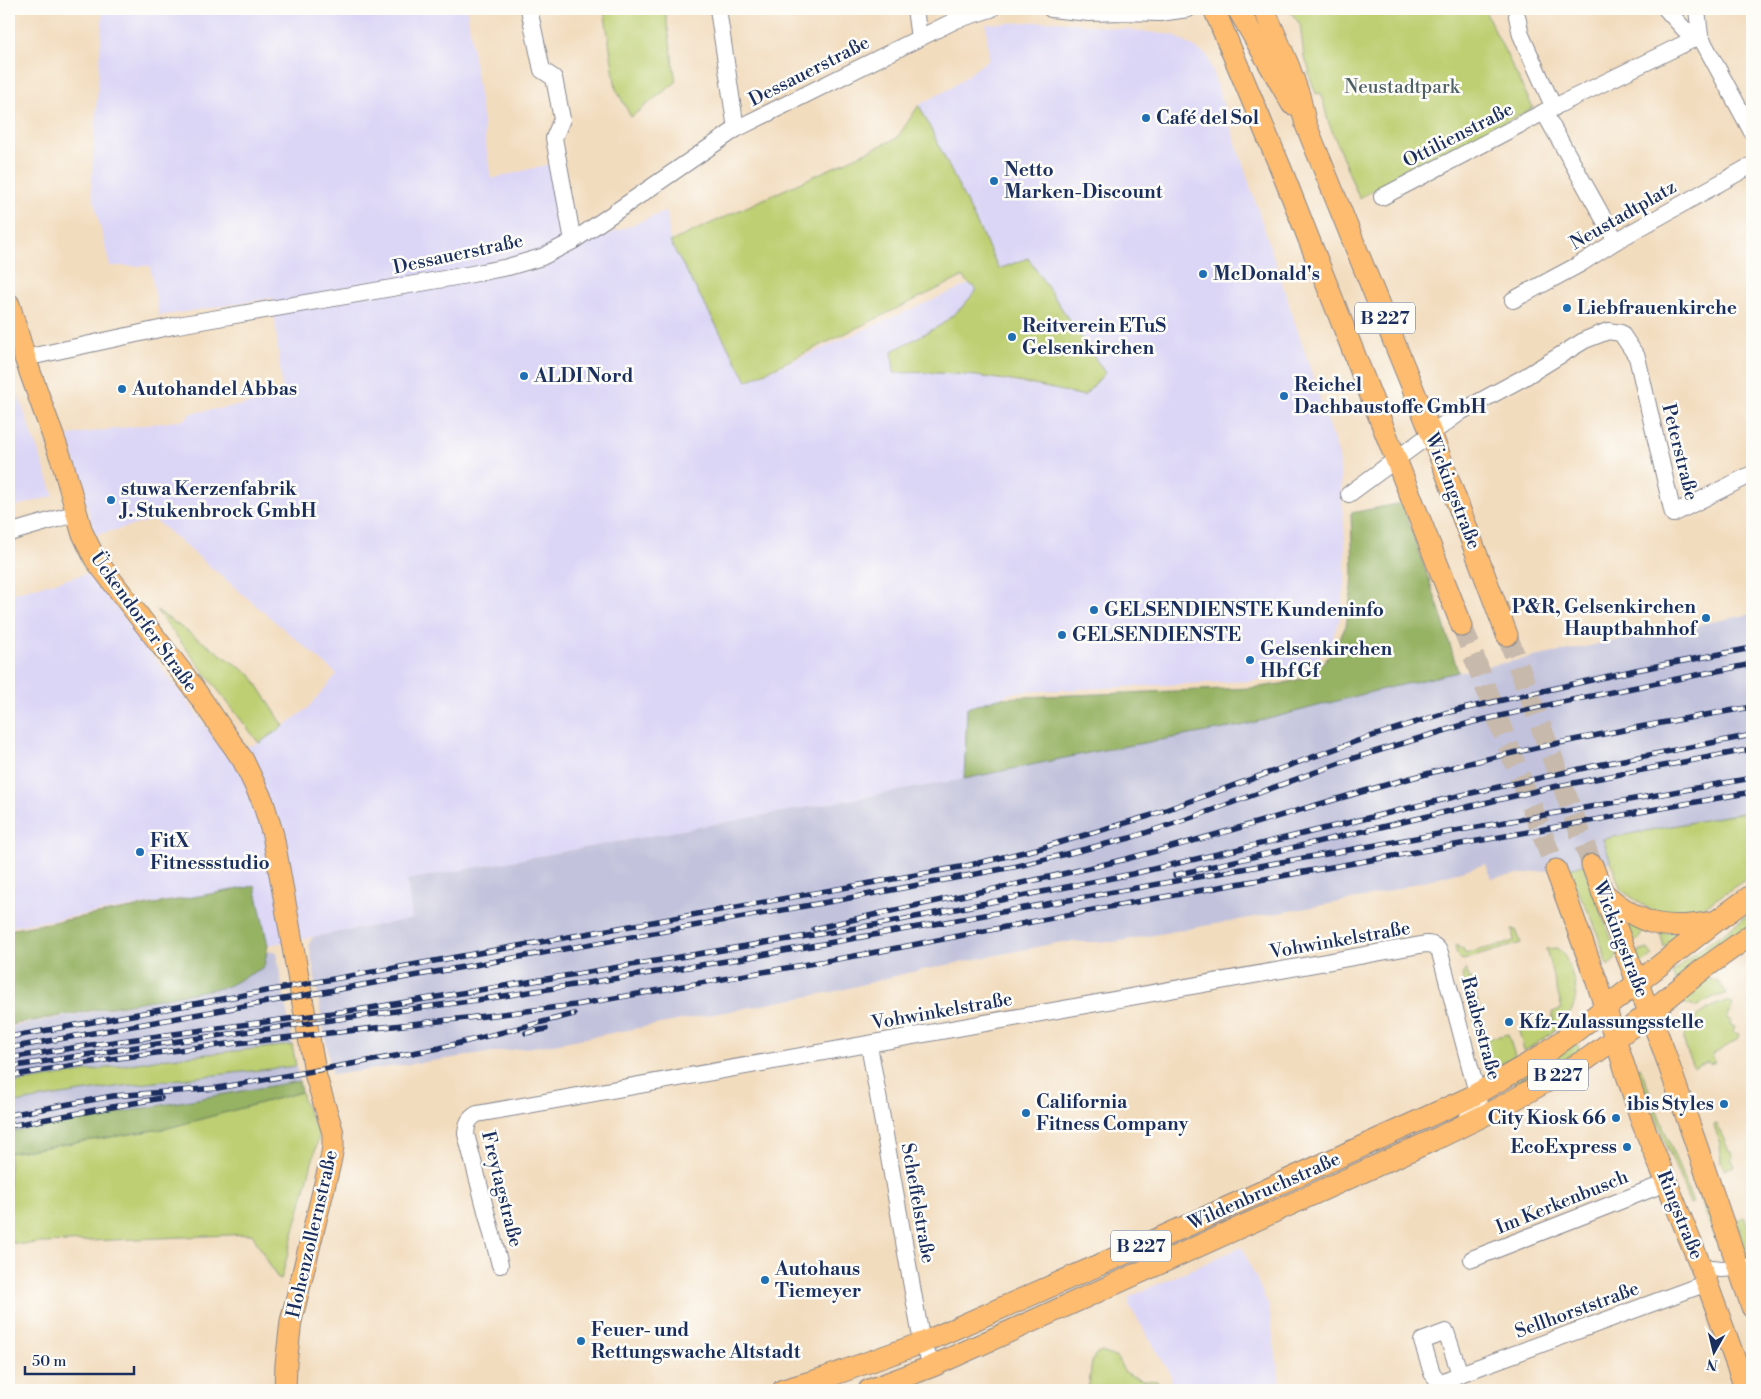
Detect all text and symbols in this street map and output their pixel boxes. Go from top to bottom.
street label: Dessauerstraße [745,30,873,112]
park label: Neustadtpark [1344,75,1461,99]
street label: Ottilienstraße [1399,97,1517,173]
place label: Café del Sol [1156,106,1259,130]
marker: Café del Sol [1140,112,1152,124]
place label: Netto Marken-Discount [1004,158,1163,204]
marker: Netto Marken-Discount [988,175,1000,187]
street label: Neustadtplatz [1565,175,1681,255]
street label: Dessauerstraße [391,228,525,280]
place label: McDonald's [1213,262,1320,286]
marker: McDonald's [1197,268,1209,280]
place label: Liebfrauenkirche [1577,296,1737,320]
road number: B 227 [1355,302,1415,334]
marker: Liebfrauenkirche [1561,302,1573,314]
place label: Reitverein ETuS Gelsenkirchen [1022,314,1166,360]
marker: Reitverein ETuS Gelsenkirchen [1006,331,1018,343]
place label: ALDI Nord [533,364,633,388]
marker: ALDI Nord [518,370,530,382]
place label: Reichel Dachbaustoffe GmbH [1294,373,1487,419]
place label: Autohandel Abbas [131,377,297,401]
marker: Autohandel Abbas [116,383,128,395]
marker: Reichel Dachbaustoffe GmbH [1278,390,1290,402]
street label: Peterstraße [1656,401,1704,503]
street label: Wickingstraße [1419,428,1486,553]
place label: stuwa Kerzenfabrik J. Stukenbrock GmbH [118,477,317,523]
marker: stuwa Kerzenfabrik J. Stukenbrock GmbH [105,494,117,506]
street label: Ückendorfer Straße [85,546,204,697]
place label: P&R, Gelsenkirchen Hauptbahnhof [1512,595,1698,641]
place label: GELSENDIENSTE Kundeninfo [1104,598,1384,622]
marker: GELSENDIENSTE Kundeninfo [1088,604,1100,616]
marker: P&R, Gelsenkirchen Hauptbahnhof [1700,612,1712,624]
place label: GELSENDIENSTE [1072,623,1241,647]
marker: GELSENDIENSTE [1056,629,1068,641]
place label: Gelsenkirchen Hbf Gf [1260,637,1392,683]
marker: Gelsenkirchen Hbf Gf [1244,654,1256,666]
place label: FitX Fitnessstudio [150,829,270,875]
marker: FitX Fitnessstudio [134,846,146,858]
street label: Wickingstraße [1587,876,1654,1001]
street label: Vohwinkelstraße [1267,916,1412,964]
street label: Raabestraße [1456,973,1506,1083]
street label: Vohwinkelstraße [869,987,1014,1035]
place label: Kfz-Zulassungsstelle [1519,1010,1704,1034]
marker: Kfz-Zulassungsstelle [1503,1016,1515,1028]
road number: B 227 [1528,1060,1588,1090]
place label: California Fitness Company [1036,1090,1189,1136]
place label: ibis Styles [1627,1092,1714,1116]
marker: ibis Styles [1718,1098,1730,1110]
place label: City Kiosk 66 [1488,1106,1606,1130]
marker: California Fitness Company [1020,1107,1032,1119]
marker: City Kiosk 66 [1610,1112,1622,1124]
street label: Freytagstraße [476,1128,528,1250]
place label: EcoExpress [1510,1135,1617,1159]
street label: Scheffelstraße [896,1141,940,1265]
marker: EcoExpress [1621,1141,1633,1153]
street label: Wildenbruchstraße [1183,1147,1344,1236]
street label: Hohenzollernstraße [281,1148,343,1320]
street label: Im Kerkenbusch [1492,1165,1632,1239]
street label: Ringstraße [1651,1167,1709,1263]
road number: B 227 [1111,1230,1171,1262]
place label: Autohaus Tiemeyer [774,1257,862,1303]
marker: Autohaus Tiemeyer [759,1274,771,1286]
street label: Sellhorststraße [1512,1276,1642,1344]
place label: Feuer- und Rettungswache Altstadt [591,1318,801,1364]
north arrow [1688,1326,1738,1376]
marker: Feuer- und Rettungswache Altstadt [575,1335,587,1347]
scale bar [25,1344,134,1376]
text: 50 m [32,1352,66,1371]
text: N [1706,1354,1719,1374]

